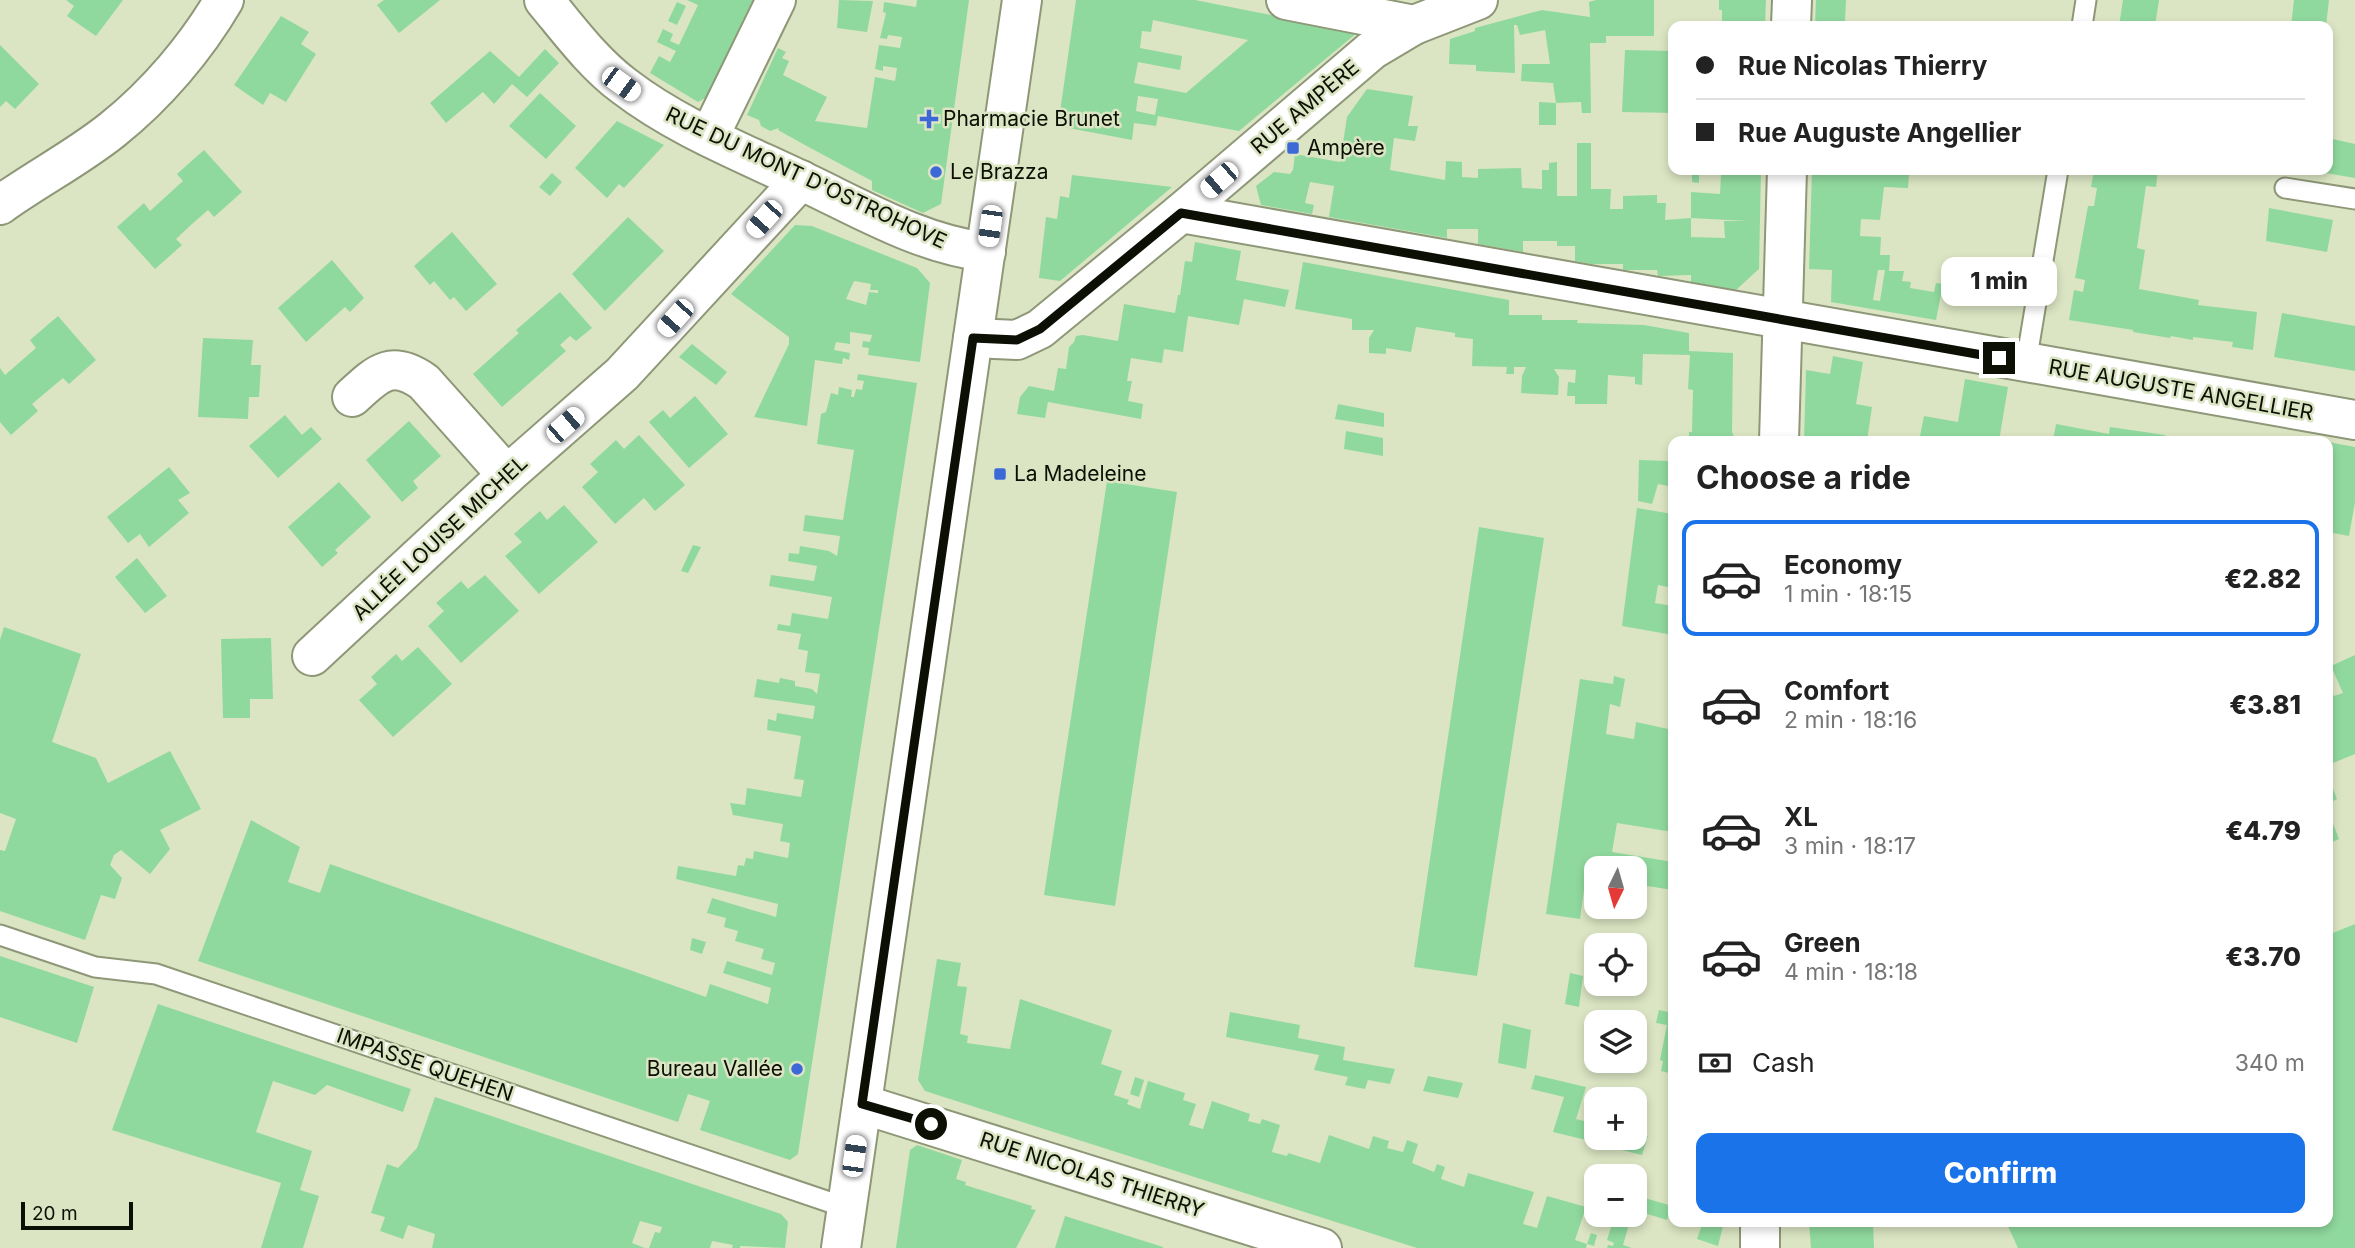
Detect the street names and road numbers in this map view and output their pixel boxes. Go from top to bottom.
street label: RUE AMPÈRE [1245,53,1364,159]
street label: RUE DU MONT D'OSTROHOVE [662,101,951,254]
street label: RUE AUGUSTE ANGELLIER [2047,354,2315,425]
street label: ALLÉE LOUISE MICHEL [346,449,532,625]
street label: IMPASSE QUEHEN [334,1023,517,1106]
street label: RUE NICOLAS THIERRY [977,1126,1208,1223]

